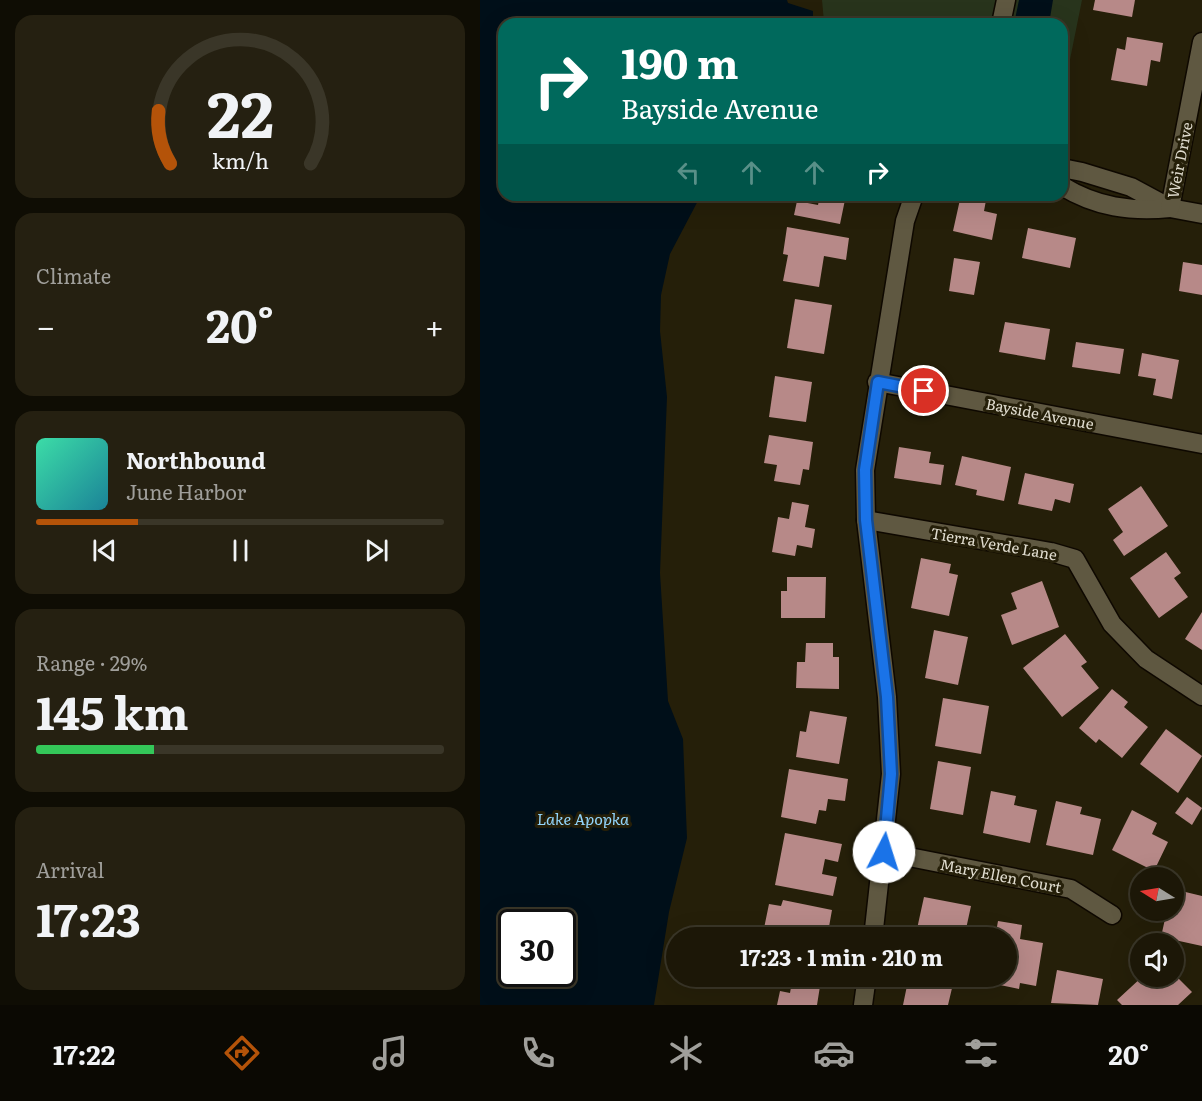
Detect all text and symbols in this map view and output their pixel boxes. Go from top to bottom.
text: 190 m [621,30,739,92]
icon: right [522,42,600,120]
text: 22 [206,65,274,157]
text: Bayside Avenue [621,87,818,127]
street label: Weir Drive [1160,120,1198,200]
text: km/h [211,144,269,176]
icon: left [672,156,705,189]
icon: ahead [735,156,768,189]
icon: ahead [798,156,831,189]
icon: right [861,156,894,189]
text: Climate [36,260,111,290]
text: 20° [206,290,274,357]
text: − [36,300,55,349]
text: + [425,300,444,349]
pin [898,365,949,416]
icon: arrive [907,374,940,407]
street label: Bayside Avenue [984,391,1096,435]
text: Northbound [126,443,266,476]
text: June Harbor [126,476,246,506]
street label: Tierra Verde Lane [929,521,1059,565]
icon: previous [88,534,121,567]
icon: pause [224,534,257,567]
icon: next [360,534,393,567]
text: Range · 29% [36,647,147,677]
text: 145 km [36,677,189,744]
water label: Lake Apopka [537,806,630,830]
position arrow [852,820,916,884]
street label: Mary Ellen Court [938,852,1064,898]
text: Arrival [36,854,104,884]
north arrow [1130,867,1184,921]
map controls [1130,867,1184,987]
text: 17:23 [36,884,141,951]
speed limit sign: 30 [498,909,576,987]
button: sound [1130,933,1184,987]
text: 17:23 · 1 min · 210 m [740,940,943,973]
icon: directions [221,1032,263,1074]
icon: music [369,1032,411,1074]
icon: phone [517,1032,559,1074]
icon: climate [665,1032,707,1074]
icon: car [813,1032,855,1074]
icon: filters [960,1032,1002,1074]
text: 17:22 [53,1033,115,1073]
text: 20° [1108,1033,1149,1073]

